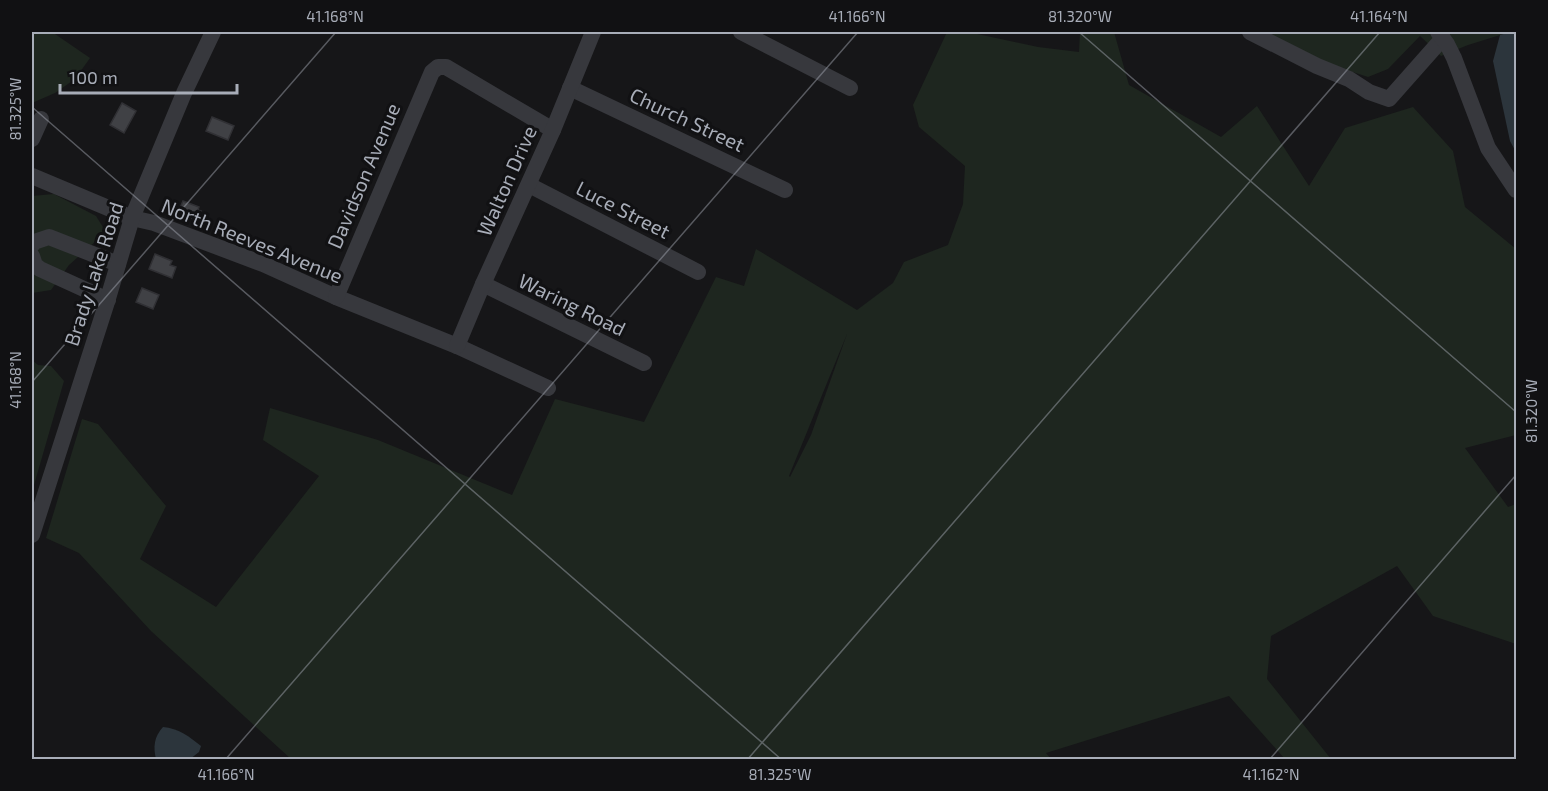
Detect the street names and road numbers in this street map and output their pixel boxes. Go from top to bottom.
street label: Church Street [626,82,749,156]
street label: Davidson Avenue [322,99,404,252]
street label: Walton Drive [471,122,541,239]
street label: Luce Street [573,175,675,243]
street label: North Reeves Avenue [158,193,346,287]
street label: Brady Lake Road [58,199,128,349]
street label: Waring Road [515,268,630,340]

